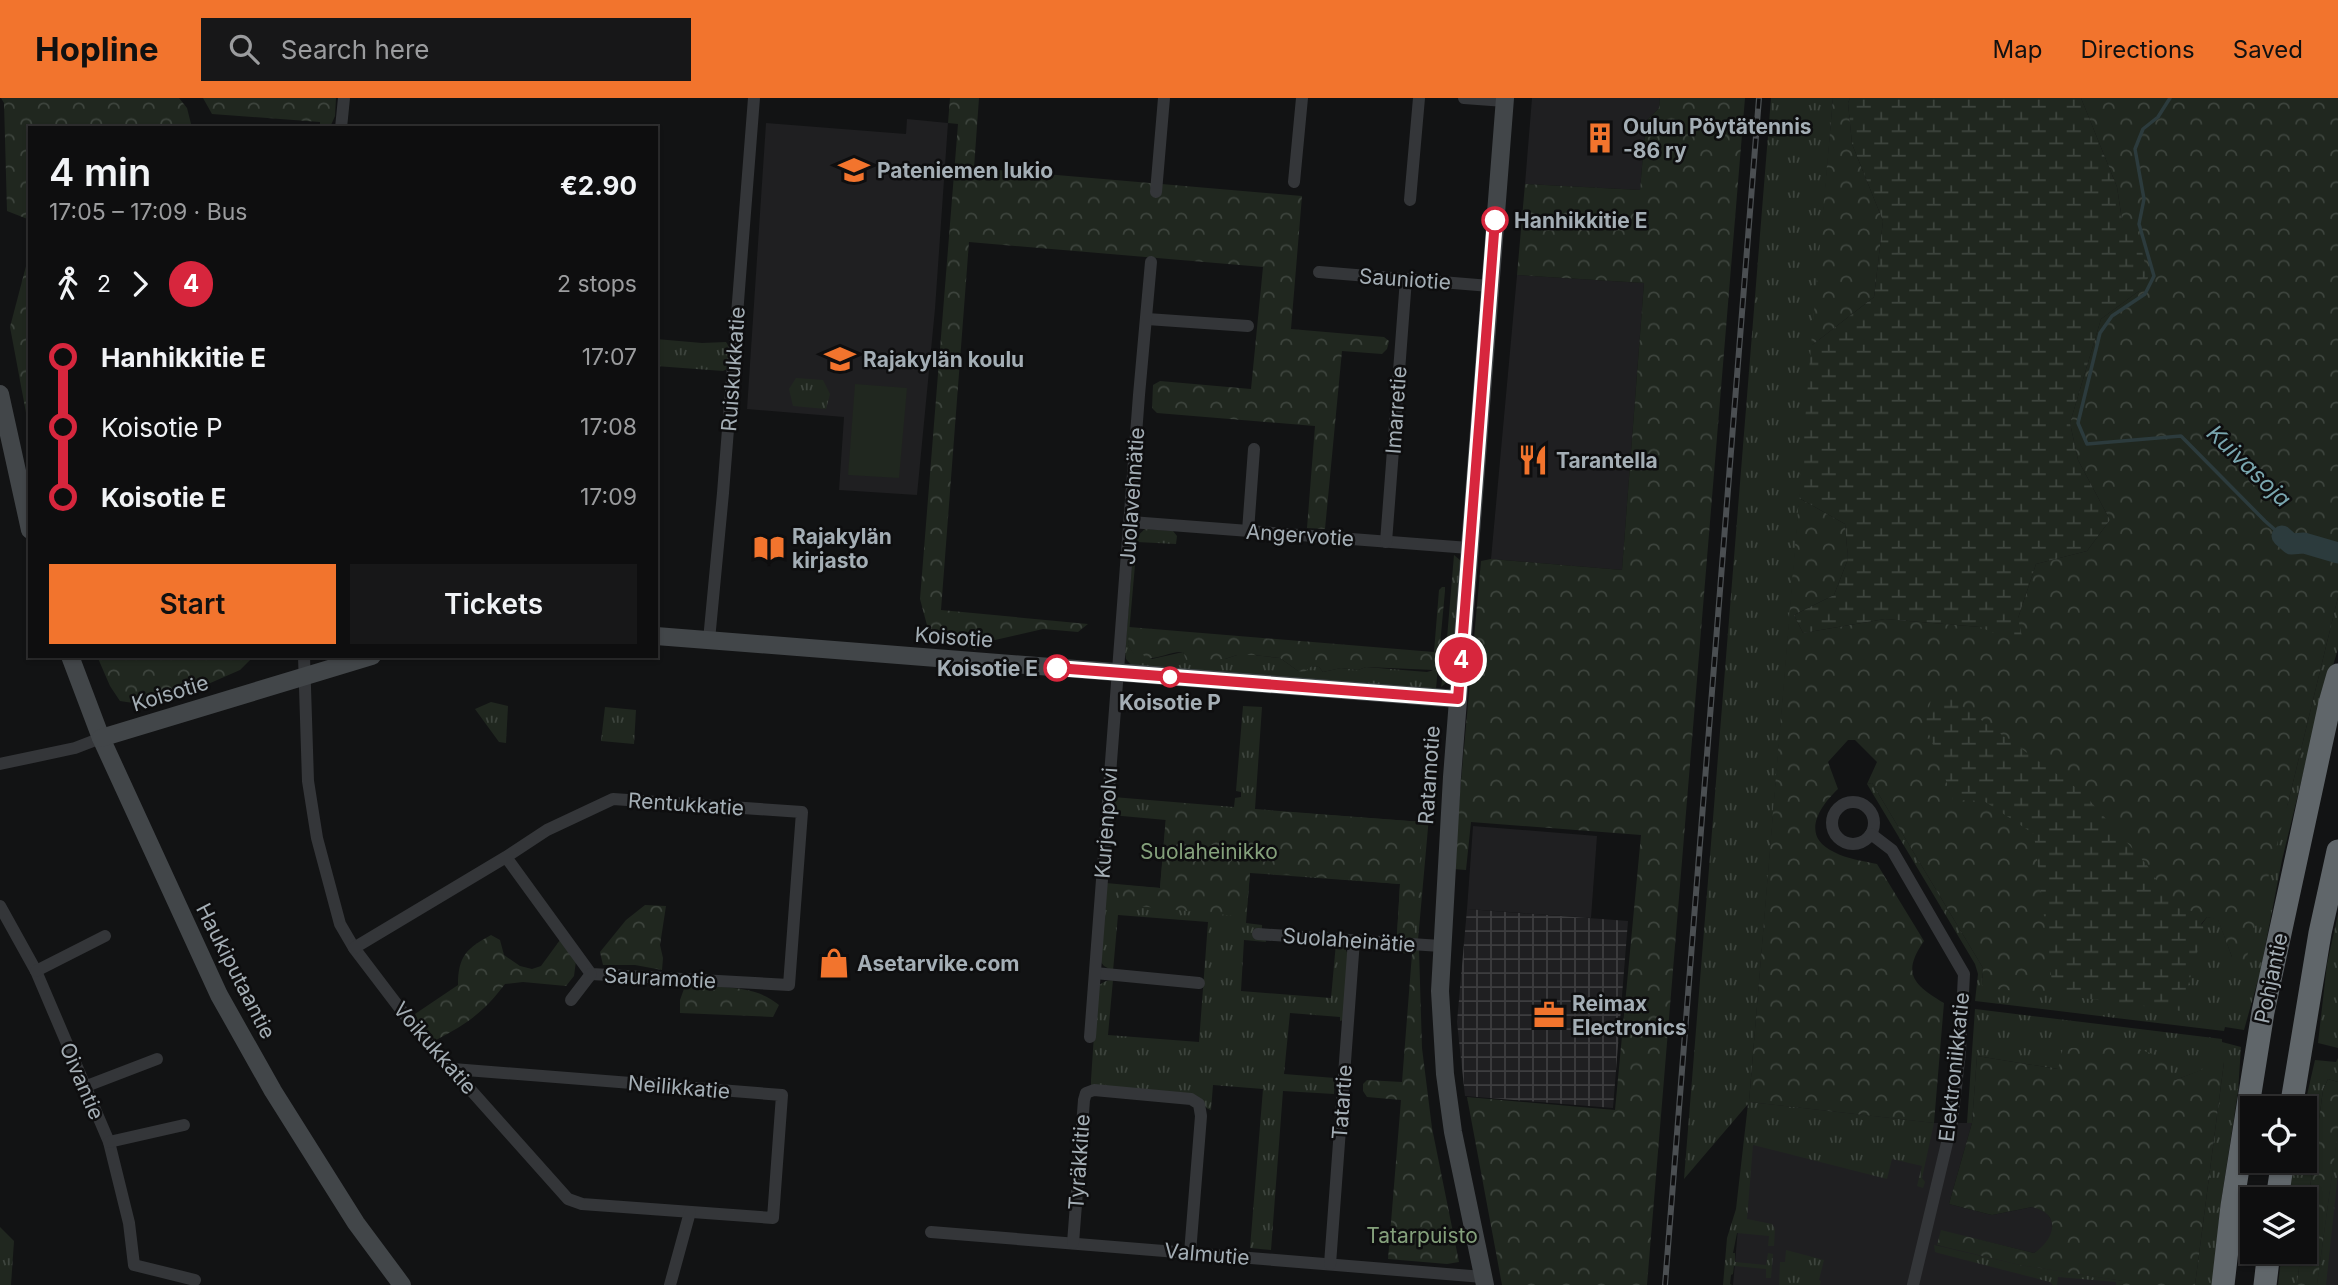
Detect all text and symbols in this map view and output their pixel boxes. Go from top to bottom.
search box [201,18,691,81]
text: Hopline [35,29,159,69]
icon: search [225,30,263,68]
text: Search here [281,34,429,65]
text: Map [1993,35,2042,64]
text: Directions [2080,35,2195,64]
text: Saved [2233,35,2303,64]
place label: Oulun Pöytätennis -86 ry [1623,114,1812,163]
building icon: Oulun Pöytätennis -86 ry [1583,121,1617,155]
text: 4 min [49,149,151,195]
school or university icon: Pateniemen lukio [837,153,871,187]
place label: Pateniemen lukio [877,158,1053,183]
text: €2.90 [560,170,637,201]
text: 17:05 – 17:09 · Bus [49,198,248,226]
marker: Hanhikkitie E [1482,207,1508,233]
place label: Hanhikkitie E [1514,208,1647,233]
street label: Sauniotie [1358,263,1452,295]
icon: walk [49,265,87,303]
icon: forward [121,265,159,303]
text: 4 [183,269,199,298]
text: 2 [97,270,111,298]
text: 2 stops [557,270,637,298]
street label: Ruiskukkatie [716,306,750,432]
text: Hanhikkitie E [101,342,266,373]
school or university icon: Rajakylän koulu [823,342,857,376]
text: 17:07 [582,343,637,371]
place label: Rajakylän koulu [863,347,1024,372]
street label: Imarretie [1380,365,1412,455]
text: Koisotie P [101,412,223,443]
text: 17:08 [580,413,637,441]
water label: Kuivasoja [2201,419,2297,513]
street label: Juolavehnätie [1115,426,1149,566]
restaurant icon: Tarantella [1516,443,1550,477]
place label: Tarantella [1556,448,1658,473]
text: Koisotie E [101,482,226,513]
text: 17:09 [580,483,637,511]
street label: Angervotie [1245,519,1355,551]
place label: Rajakylän kirjasto [792,524,892,573]
library icon: Rajakylän kirjasto [752,531,786,565]
button: Start [49,564,336,644]
button: Tickets [350,564,637,644]
street label: Koisotie [914,622,994,652]
line badge: 4 [1438,637,1484,683]
text: 4 [1453,645,1469,674]
marker: Koisotie E [1044,655,1070,681]
place label: Koisotie E [937,656,1038,681]
marker: Koisotie P [1160,667,1180,687]
street label: Koisotie [129,670,211,716]
place label: Koisotie P [1119,690,1221,715]
street label: Ratamotie [1413,725,1445,825]
street label: Kurjenpolvi [1090,767,1122,879]
street label: Rentukkatie [627,787,745,821]
park label: Suolaheinikko [1140,839,1278,864]
street label: Haukiputaantie [191,899,281,1043]
street label: Suolaheinätie [1282,923,1416,957]
street label: Pohjantie [2249,931,2293,1025]
shop icon: Asetarvike.com [817,946,851,980]
place label: Asetarvike.com [857,951,1020,976]
street label: Sauramotie [603,963,717,993]
place label: Reimax Electronics [1572,991,1687,1040]
street label: Elektroniikkatie [1934,991,1974,1143]
street label: Voikukkatie [388,997,482,1099]
office icon: Reimax Electronics [1532,998,1566,1032]
street label: Oivantie [55,1039,109,1123]
street label: Tatartie [1327,1064,1357,1140]
street label: Neilikkatie [627,1070,731,1104]
map controls [2240,1096,2317,1264]
button: locate [2240,1096,2317,1173]
street label: Tyräkkitie [1063,1113,1095,1211]
button: layers [2240,1187,2317,1264]
park label: Tatarpuisto [1366,1223,1478,1248]
street label: Valmutie [1163,1238,1251,1270]

